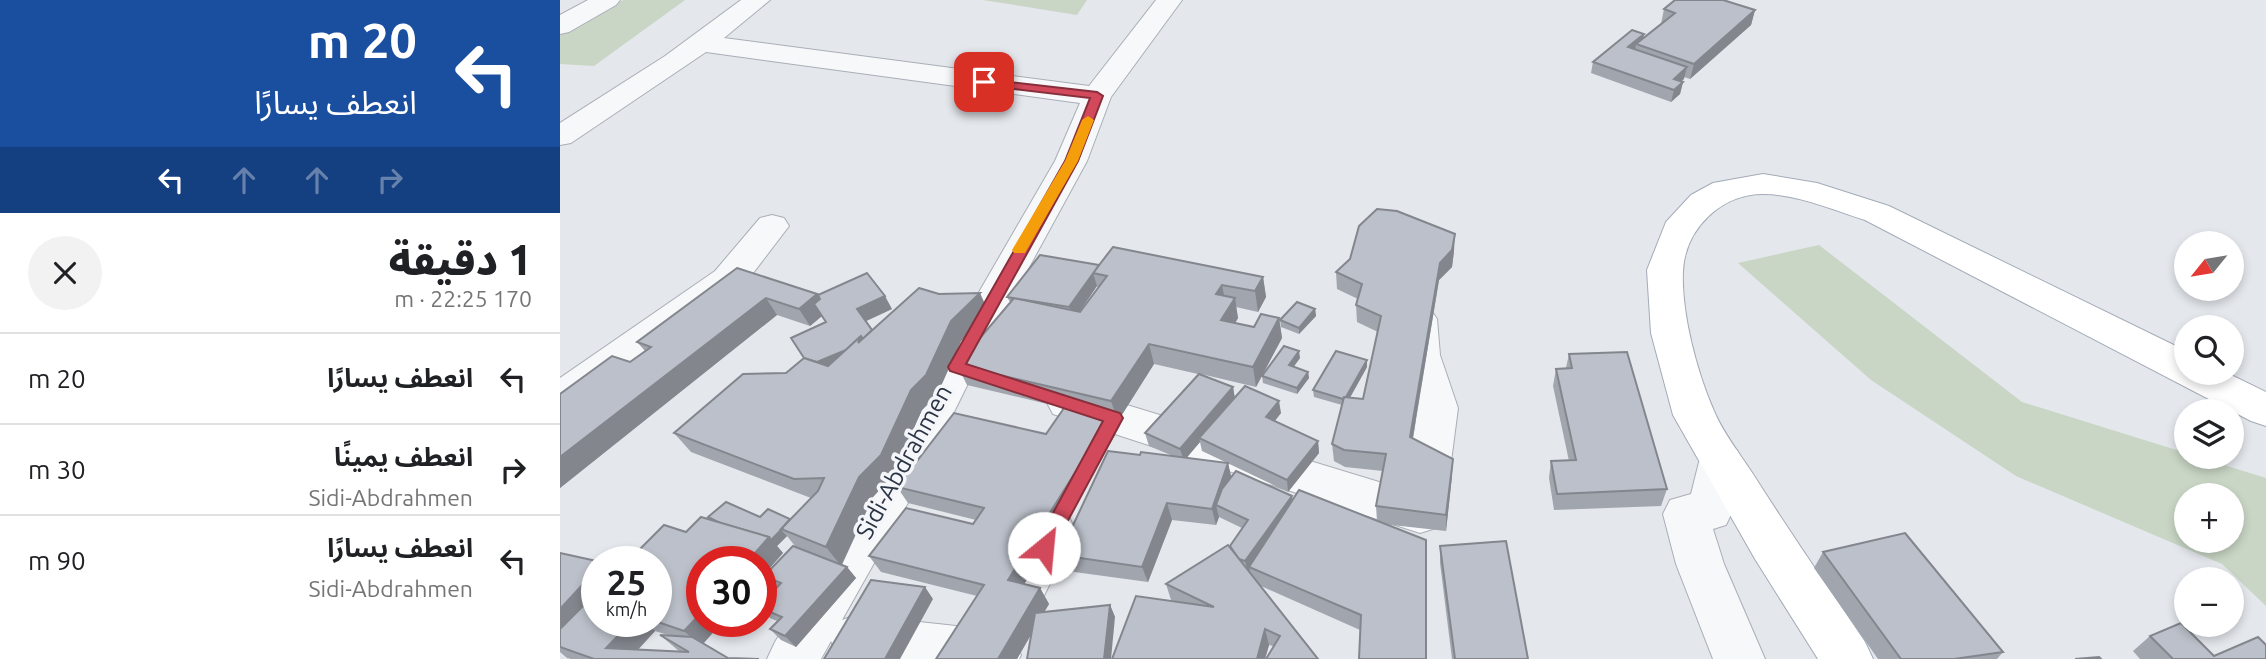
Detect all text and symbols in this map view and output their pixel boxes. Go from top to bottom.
text: 20 m [308,12,417,67]
icon: left [441,28,532,119]
pin [954,52,1014,112]
icon: arrive [965,63,1003,101]
text: انعطف يسارًا [254,84,417,120]
icon: left [152,161,190,199]
icon: ahead [225,161,263,199]
icon: ahead [298,161,336,199]
icon: right [371,161,409,199]
north arrow [2174,231,2244,301]
map controls [2174,231,2244,637]
button: close [28,236,102,310]
text: 1 دقيقة [389,236,532,283]
text: 170 m · 22:25 [394,286,532,311]
button: search [2174,315,2244,385]
icon: left [494,360,532,398]
text: انعطف يسارًا [327,363,473,392]
text: 20 m [28,364,86,393]
street label: Sidi-Abdrahmen [850,380,957,543]
button: layers [2174,399,2244,469]
text: انعطف يمينًا [334,442,473,471]
icon: right [494,451,532,489]
text: 30 m [28,455,86,484]
button: + [2174,483,2244,553]
text: Sidi-Abdrahmen [308,485,473,510]
position arrow [1007,511,1081,585]
text: انعطف يسارًا [327,533,473,562]
icon: left [494,542,532,580]
text: 90 m [28,546,86,575]
speed limit sign: 30 [686,546,777,637]
text: 25 [607,562,646,602]
button: − [2174,567,2244,637]
text: Sidi-Abdrahmen [308,576,473,601]
text: km/h [606,599,647,619]

